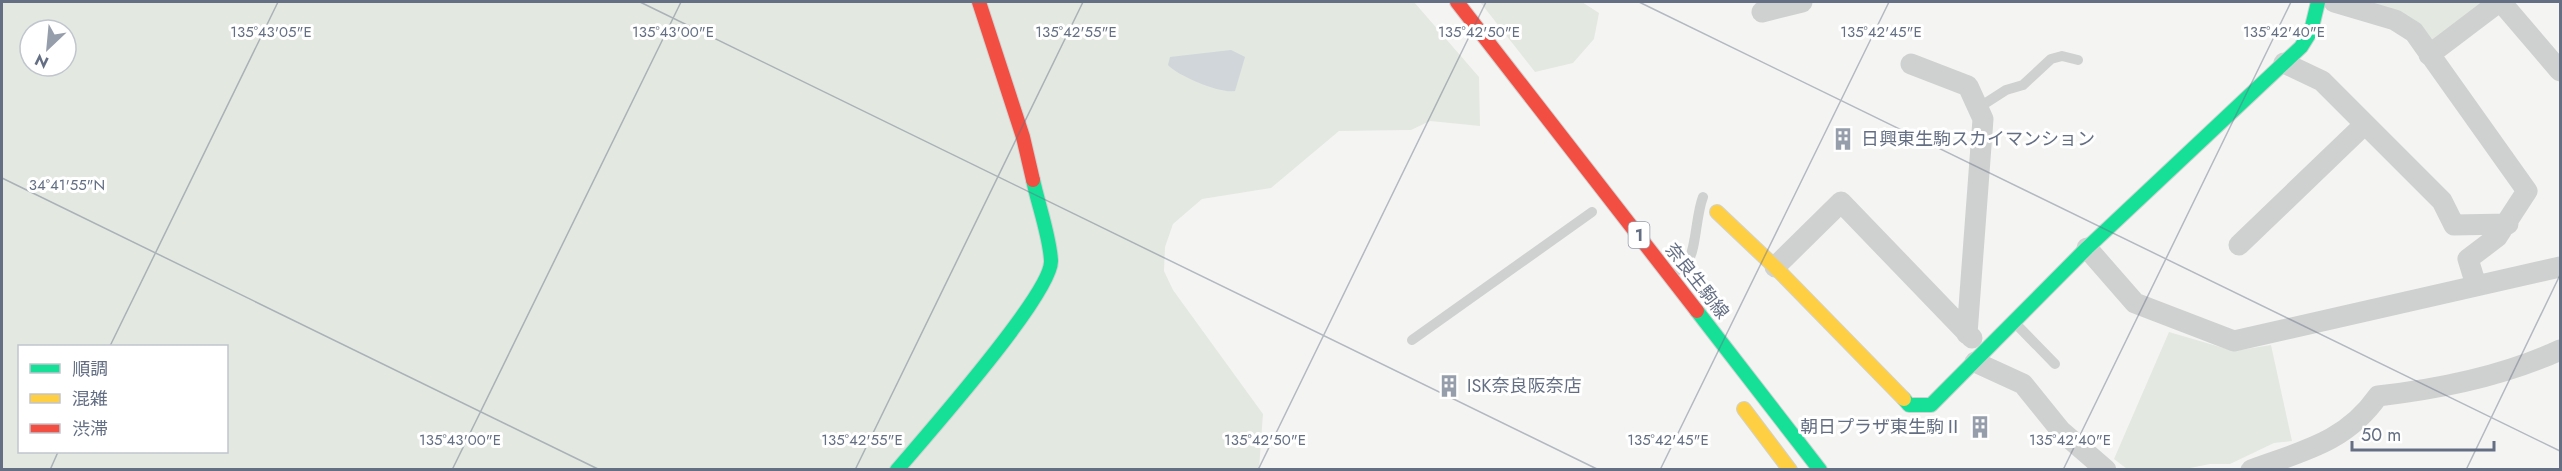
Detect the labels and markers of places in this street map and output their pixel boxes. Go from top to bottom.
building icon: 日興東生駒スカイマンション [1830,126,1856,152]
place label: 日興東生駒スカイマンション [1861,126,2095,152]
building icon: ISK奈良阪奈店 [1436,373,1462,399]
place label: ISK奈良阪奈店 [1467,373,1581,399]
place label: 朝日プラザ東生駒Ⅱ [1800,414,1962,440]
building icon: 朝日プラザ東生駒Ⅱ [1967,414,1993,440]

